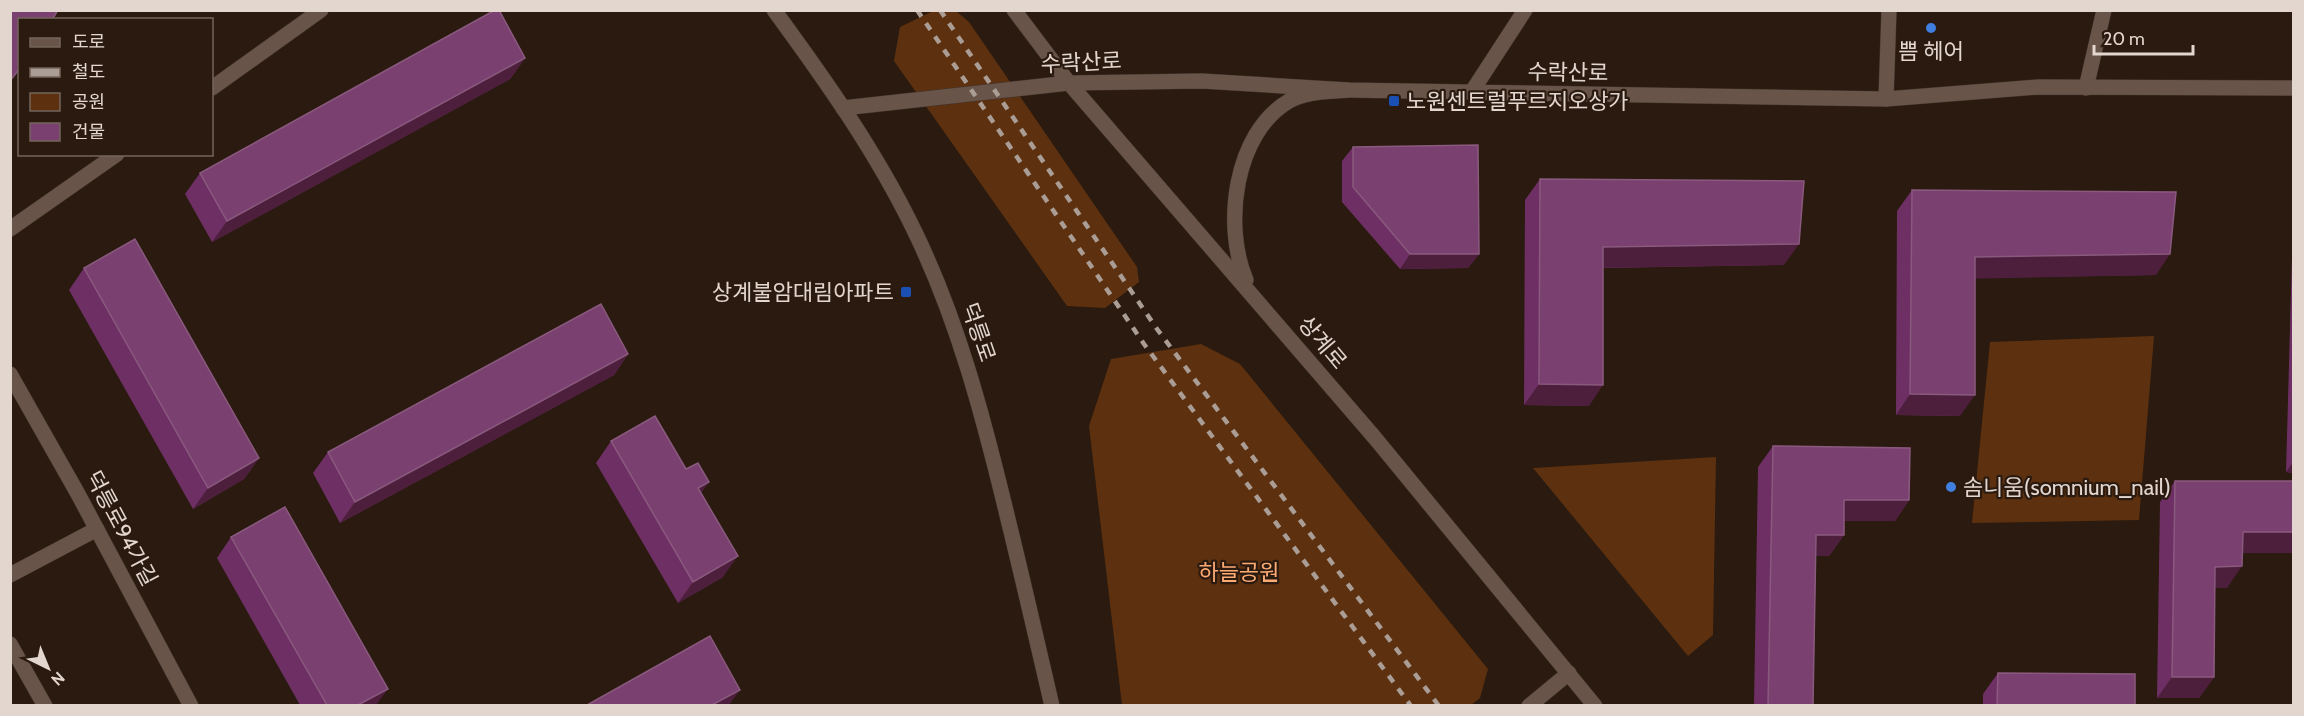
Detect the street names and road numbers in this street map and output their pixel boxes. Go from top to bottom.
street label: 수락산로 [1040,47,1122,78]
street label: 수락산로 [1527,58,1609,87]
street label: 덕릉로 [956,299,1001,365]
street label: 상계로 [1293,310,1352,374]
street label: 덕릉로94가길 [80,466,163,590]

